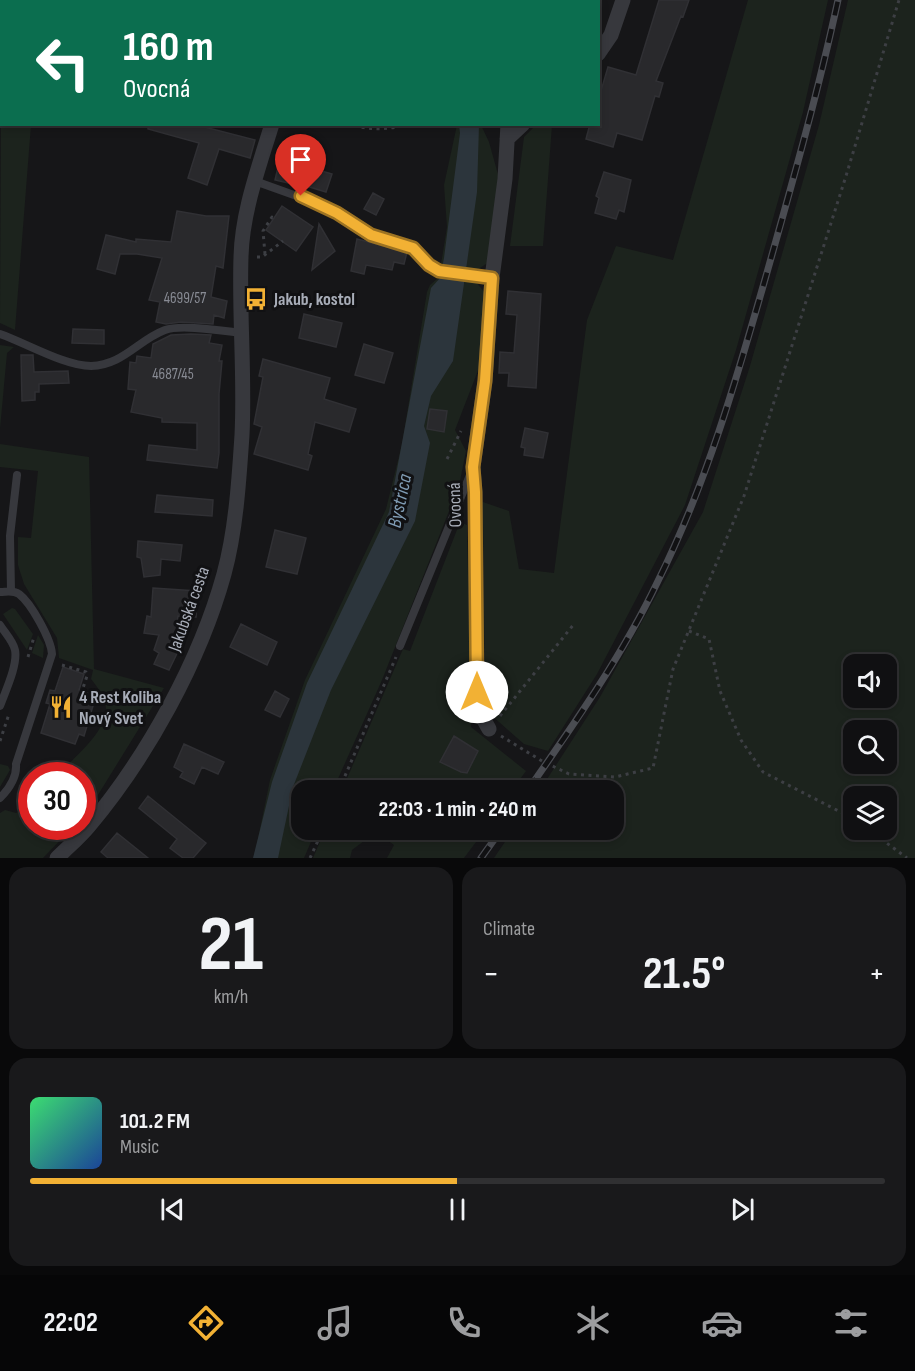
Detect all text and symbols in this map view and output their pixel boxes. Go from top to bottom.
text: 160 m [123,22,214,73]
icon: left [24,24,102,102]
text: Ovocná [123,73,190,105]
pin [275,134,326,196]
icon: arrive [284,143,317,176]
bus stop icon: Jakub, kostol [243,286,269,312]
house number: 4699/57 [164,289,206,308]
place label: Jakub, kostol [273,289,355,310]
house number: 4687/45 [152,365,194,384]
water label: Bystrica [383,472,417,530]
street label: Ovocná [444,482,466,528]
street label: Jakubská cesta [164,564,214,655]
map controls [843,654,897,840]
button: sound [843,654,897,708]
position arrow [445,660,509,724]
place label: 4 Rest Koliba Nový Svet [79,687,161,729]
restaurant icon: 4 Rest Koliba Nový Svet [48,694,74,720]
button: search [843,720,897,774]
speed limit sign: 30 [18,762,96,840]
button: layers [843,786,897,840]
text: 22:03 · 1 min · 240 m [379,796,536,823]
text: 21 [199,899,263,992]
text: Climate [483,917,535,941]
text: 21.5° [643,947,725,1002]
text: − [483,954,499,994]
text: + [869,954,885,994]
text: km/h [214,985,248,1009]
text: 101.2 FM [120,1108,190,1135]
text: Music [120,1135,159,1159]
icon: previous [156,1193,189,1226]
icon: pause [441,1193,474,1226]
icon: next [726,1193,759,1226]
icon: directions [185,1302,227,1344]
icon: music [314,1302,356,1344]
icon: phone [443,1302,485,1344]
icon: climate [572,1302,614,1344]
icon: car [701,1302,743,1344]
icon: filters [830,1302,872,1344]
text: 22:02 [43,1307,98,1339]

